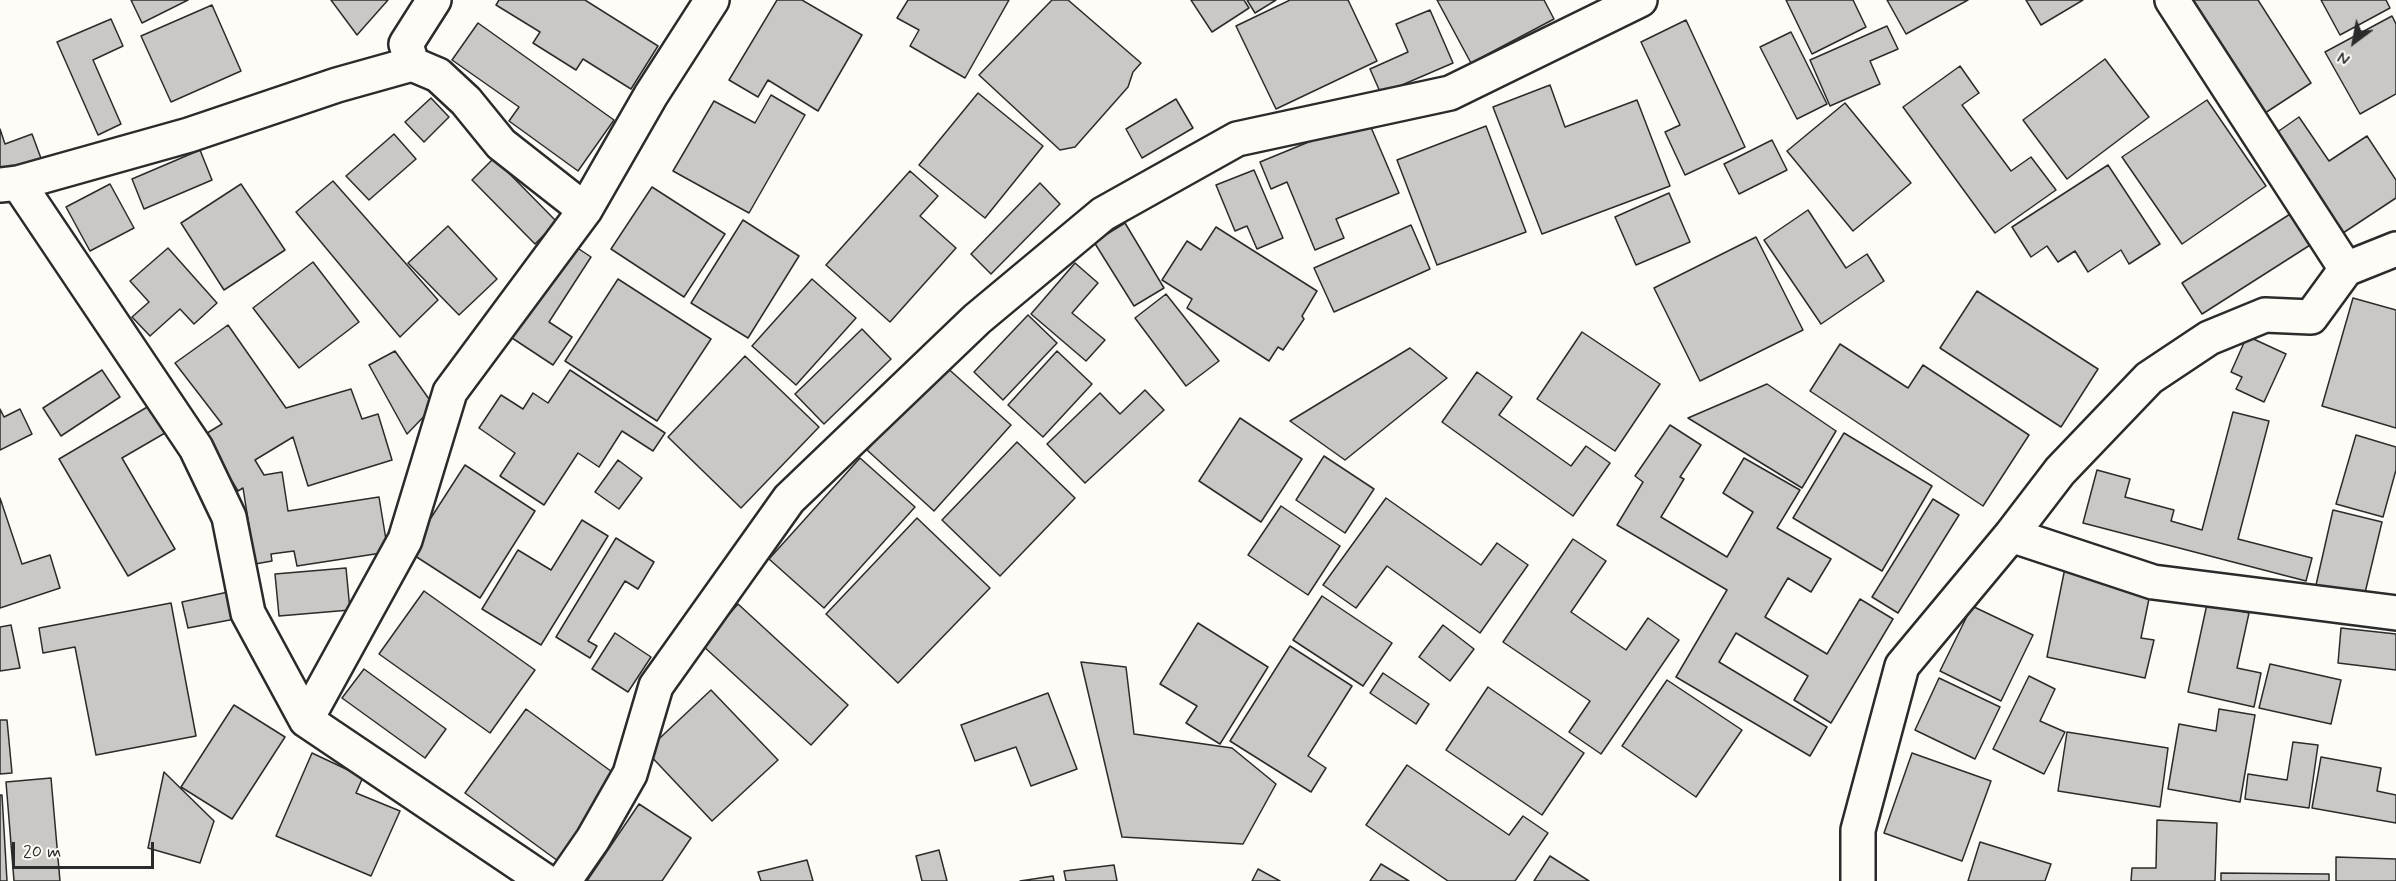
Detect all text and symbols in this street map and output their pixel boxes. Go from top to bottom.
north arrow [2324,12,2384,72]
text: N [2334,46,2354,69]
scale bar [15,830,158,868]
text: 20 m [23,840,61,864]

